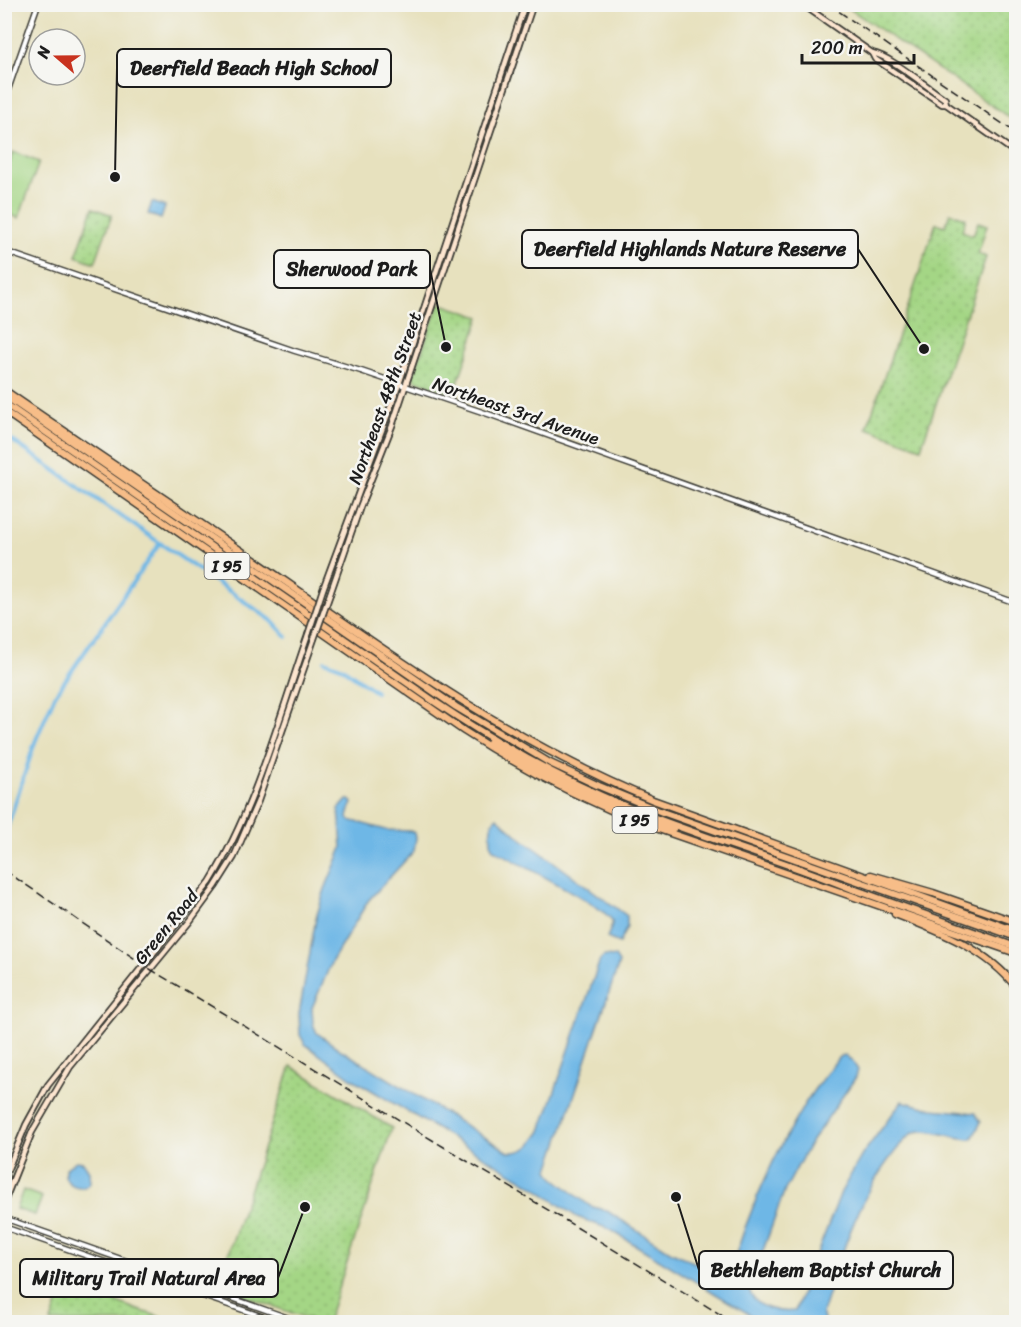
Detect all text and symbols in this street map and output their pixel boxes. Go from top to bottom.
north arrow [27,27,87,87]
scale bar [802,27,914,65]
text: 200 m [811,32,863,64]
text: N [28,41,59,63]
callout: Deerfield Beach High School [117,49,391,87]
text: Deerfield Beach High School [130,51,379,86]
callout: Deerfield Highlands Nature Reserve [522,230,858,268]
text: Deerfield Highlands Nature Reserve [534,232,847,267]
callout: Sherwood Park [274,250,430,288]
text: Sherwood Park [285,252,418,287]
street label: Northeast 48th Street [339,307,431,489]
street label: Northeast 3rd Avenue [428,367,604,455]
road number: I 95 [204,553,250,579]
road number: I 95 [612,807,658,833]
street label: Green Road [125,881,208,972]
callout: Bethlehem Baptist Church [699,1251,953,1289]
text: Bethlehem Baptist Church [710,1253,942,1288]
callout: Military Trail Natural Area [20,1259,278,1297]
text: Military Trail Natural Area [31,1261,266,1296]

